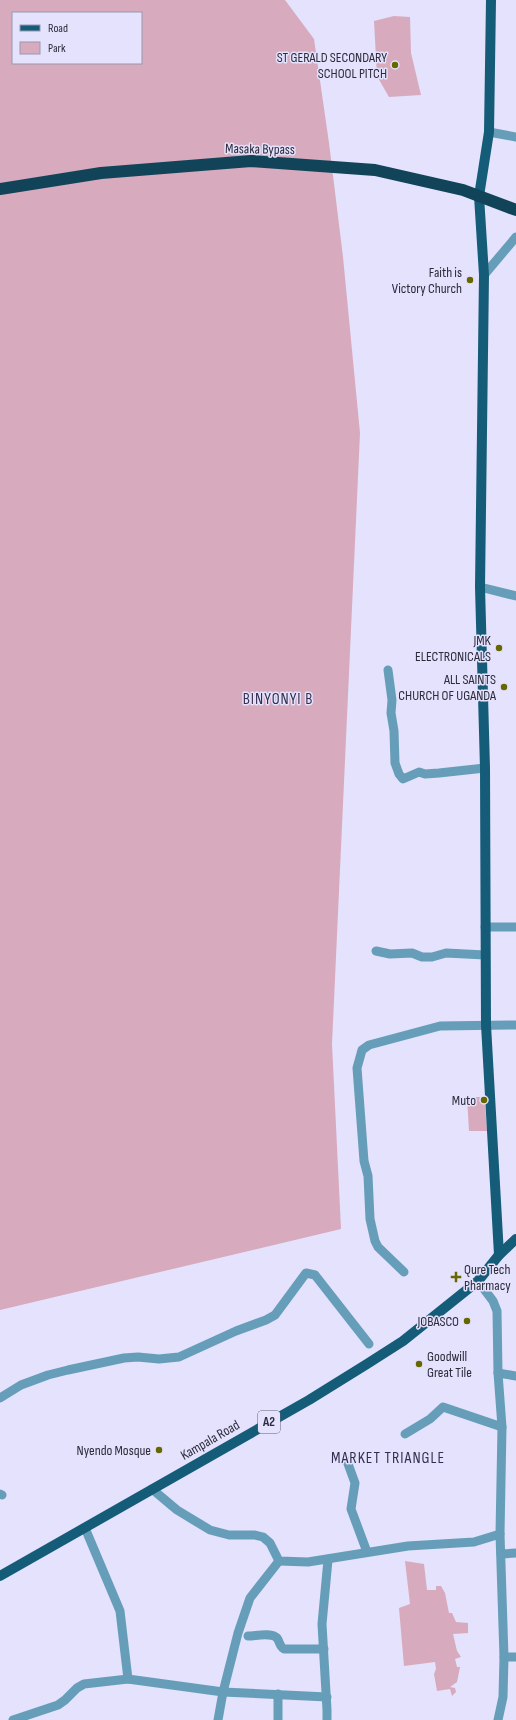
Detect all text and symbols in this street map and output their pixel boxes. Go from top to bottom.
legend [12,12,142,64]
text: Road [48,21,68,36]
text: Park [48,41,66,56]
place label: ST GERALD SECONDARY SCHOOL PITCH [277,49,387,82]
marker: ST GERALD SECONDARY SCHOOL PITCH [390,60,400,70]
street label: Masaka Bypass [225,140,295,158]
place label: Faith is Victory Church [392,264,462,297]
marker: Faith is Victory Church [465,275,475,285]
place label: JMK ELECTRONICALS [415,632,492,665]
marker: JMK ELECTRONICALS [494,643,504,653]
place label: ALL SAINTS CHURCH OF UGANDA [398,671,497,704]
marker: ALL SAINTS CHURCH OF UGANDA [499,682,509,692]
district label: BINYONYI B [243,690,313,709]
place label: Muto [452,1092,476,1109]
marker: Muto [479,1095,489,1105]
place label: Qure Tech Pharmacy [464,1261,511,1294]
marker: Qure Tech Pharmacy [451,1272,461,1282]
place label: JOBASCO [416,1313,459,1330]
marker: JOBASCO [462,1316,472,1326]
place label: Goodwill Great Tile [427,1348,472,1381]
marker: Goodwill Great Tile [414,1359,424,1369]
road number: A2 [258,1411,280,1433]
street label: Kampala Road [177,1416,243,1464]
place label: Nyendo Mosque [77,1442,151,1459]
marker: Nyendo Mosque [154,1445,164,1455]
district label: MARKET TRIANGLE [331,1449,445,1468]

